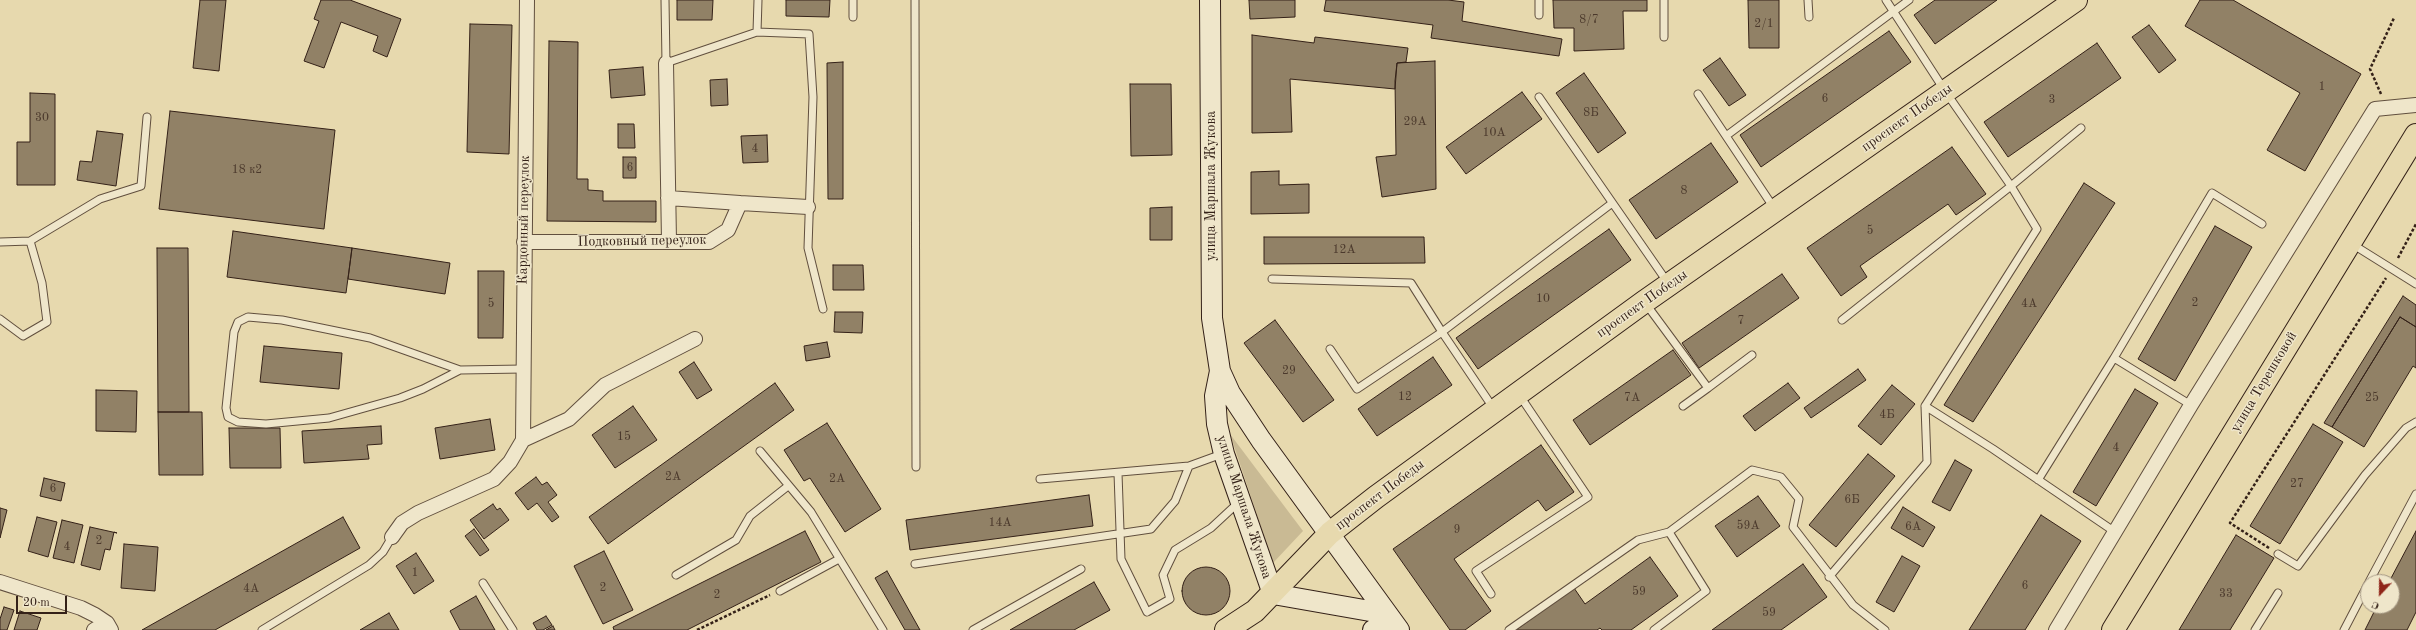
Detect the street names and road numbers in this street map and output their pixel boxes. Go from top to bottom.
street label: проспект Победы [1858,80,1956,156]
street label: улица Маршала Жукова [1203,111,1219,261]
street label: Кардонный переулок [514,155,534,285]
street label: Подковный переулок [577,231,707,251]
street label: проспект Победы [1593,266,1691,342]
street label: улица Терешковой [2227,328,2301,436]
street label: улица Маршала Жукова [1213,433,1275,581]
street label: проспект Победы [1332,456,1428,534]

